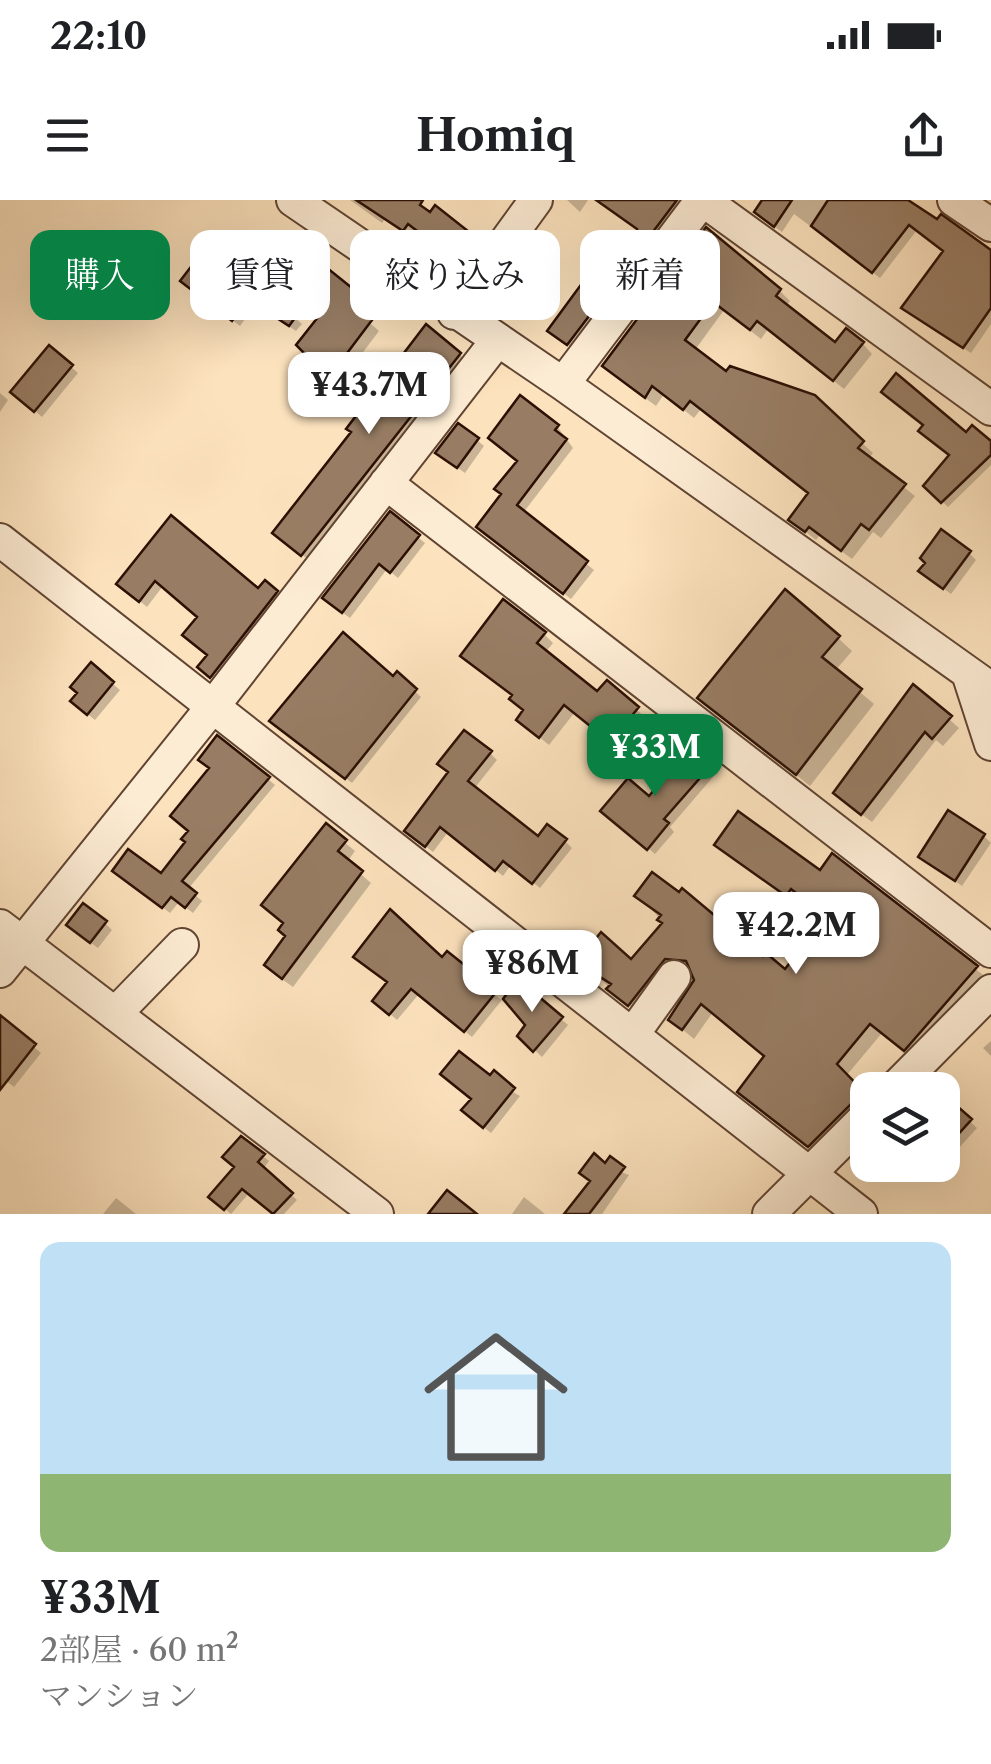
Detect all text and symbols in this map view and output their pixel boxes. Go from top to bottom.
text: 22:10 [50,12,147,59]
text: Homiq [416,107,575,163]
icon: menu [40,108,95,163]
icon: share [896,108,951,163]
chip: 購入 [30,230,170,320]
chip: 賃貸 [190,230,330,320]
chip: 絞り込み [350,230,560,320]
chip: 新着 [580,230,720,320]
pin: ¥43.7M [288,352,450,437]
text: ¥43.7M [310,365,428,404]
pin: ¥33M [596,714,714,799]
text: ¥33M [609,727,701,766]
pin: ¥42.2M [715,892,877,977]
text: ¥42.2M [735,905,857,944]
pin: ¥86M [473,930,591,1015]
text: ¥86M [485,943,579,982]
map controls [850,1072,960,1182]
button: layers [850,1072,960,1182]
icon: home [406,1307,586,1487]
text: ¥33M [40,1572,161,1624]
text: 2部屋 · 60 m² [40,1630,239,1669]
text: マンション [40,1676,199,1715]

